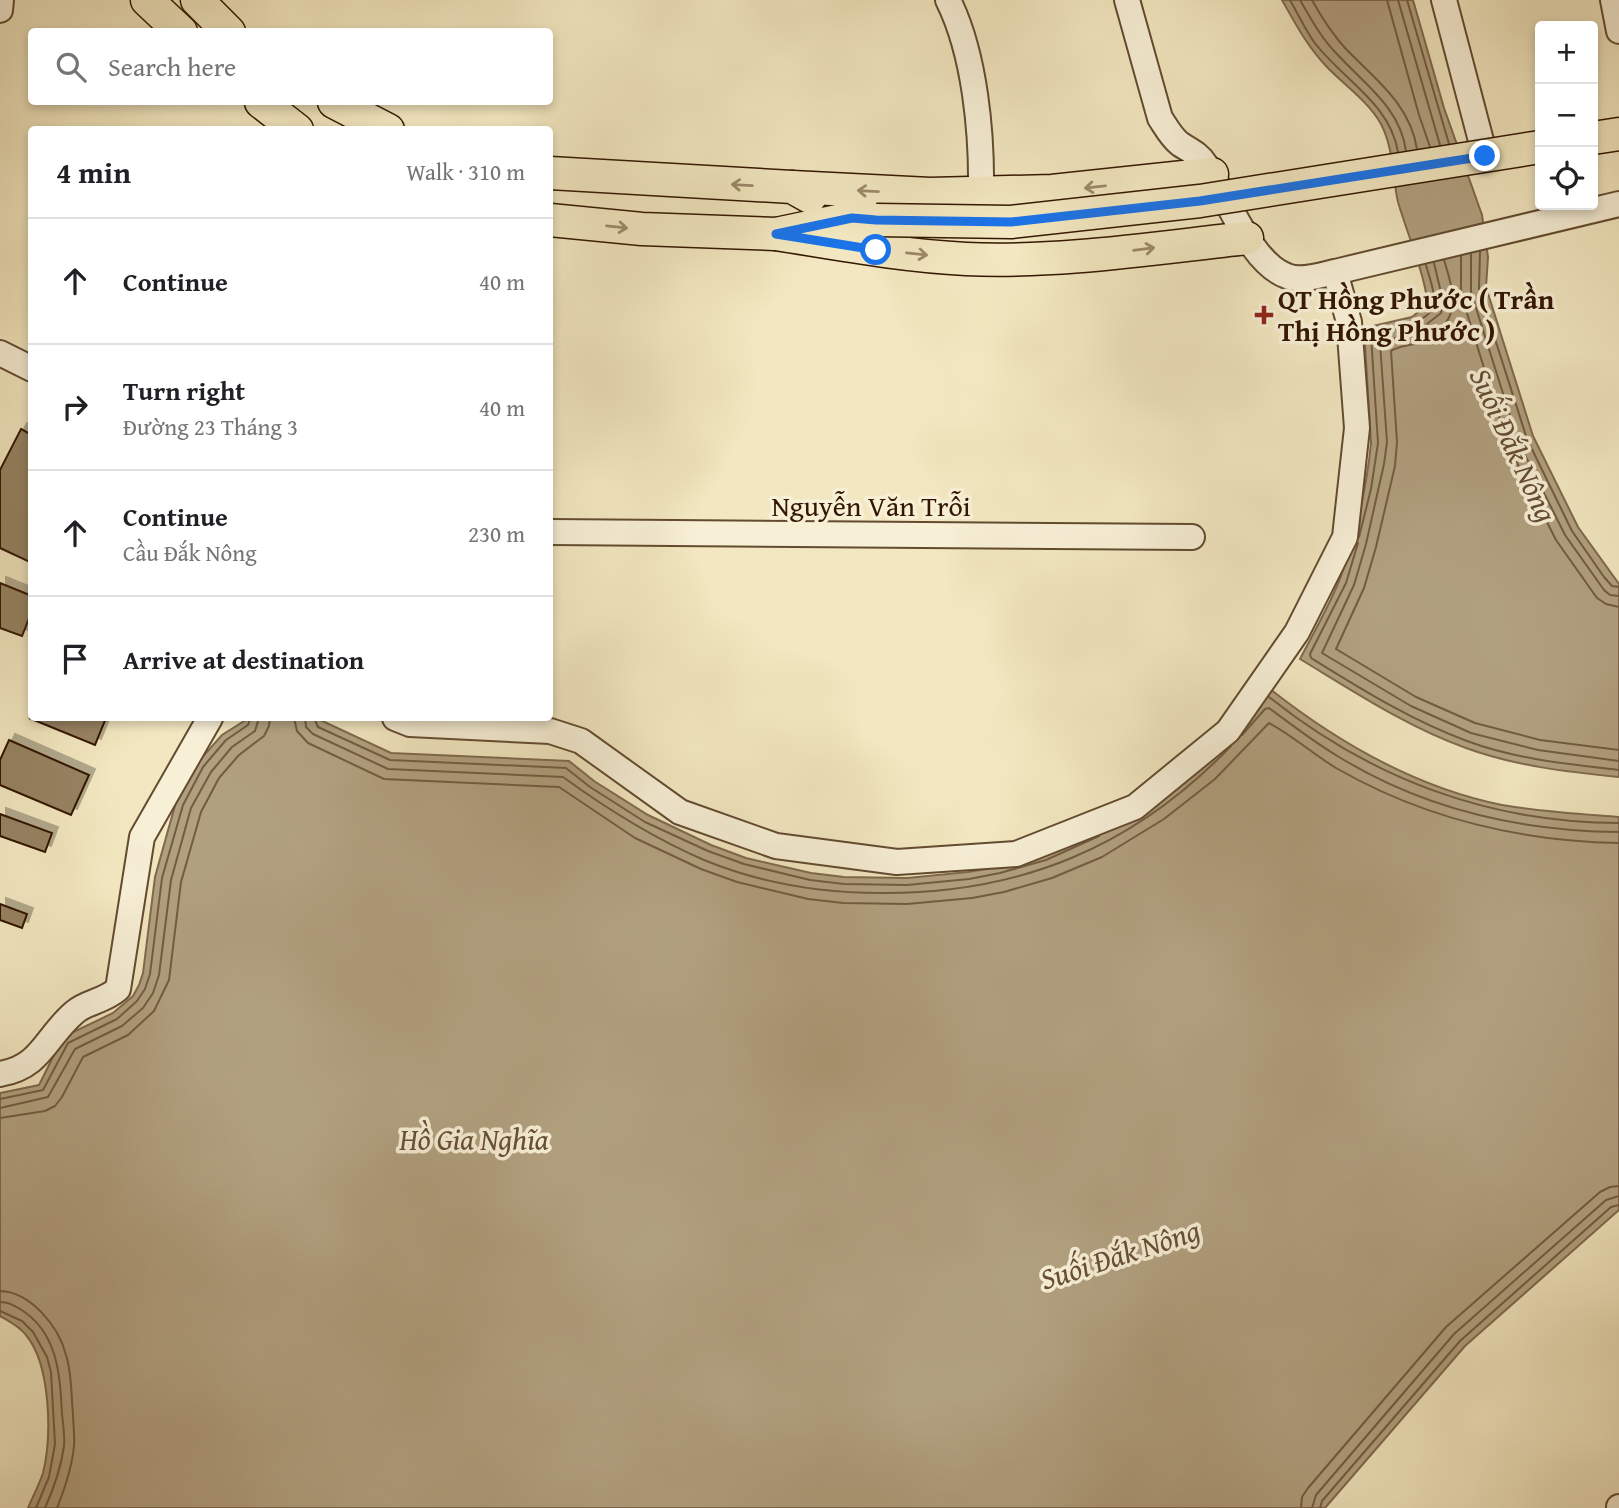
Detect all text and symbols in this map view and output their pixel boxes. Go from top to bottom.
map controls [1535,21,1598,210]
button: + [1535,21,1598,84]
search box [28,28,553,105]
text: Search here [108,47,236,86]
icon: search [52,48,90,86]
button: − [1535,84,1598,147]
route end [1469,140,1500,171]
button: locate [1535,147,1598,210]
text: 4 min [56,150,131,194]
text: Walk · 310 m [406,155,525,188]
one-way arrow [731,178,753,191]
one-way arrow [1084,180,1107,193]
one-way arrow [857,185,880,198]
one-way arrow [606,220,628,233]
route start [860,234,891,265]
one-way arrow [1132,243,1154,256]
one-way arrow [905,248,928,261]
icon: ahead [56,262,94,300]
text: Continue [123,262,228,301]
text: 40 m [479,265,525,298]
place label: QT Hồng Phước ( Trần Thị Hồng Phước ) [1278,278,1555,351]
marker: QT Hồng Phước ( Trần Thị Hồng Phước ) [1256,307,1272,323]
water label: Suối Đắk Nông [1459,360,1569,529]
text: Turn right [123,371,245,410]
icon: right [56,388,94,426]
text: 40 m [479,391,525,424]
text: Đường 23 Tháng 3 [123,410,298,443]
street label: Nguyễn Văn Trỗi [771,485,971,526]
text: Continue [123,497,228,536]
icon: ahead [56,514,94,552]
text: 230 m [468,517,525,550]
text: Cầu Đắk Nông [123,536,257,569]
icon: arrive [56,640,94,678]
text: Arrive at destination [123,640,364,679]
water label: Hồ Gia Nghĩa [398,1117,549,1161]
water label: Suối Đắk Nông [1034,1207,1206,1301]

